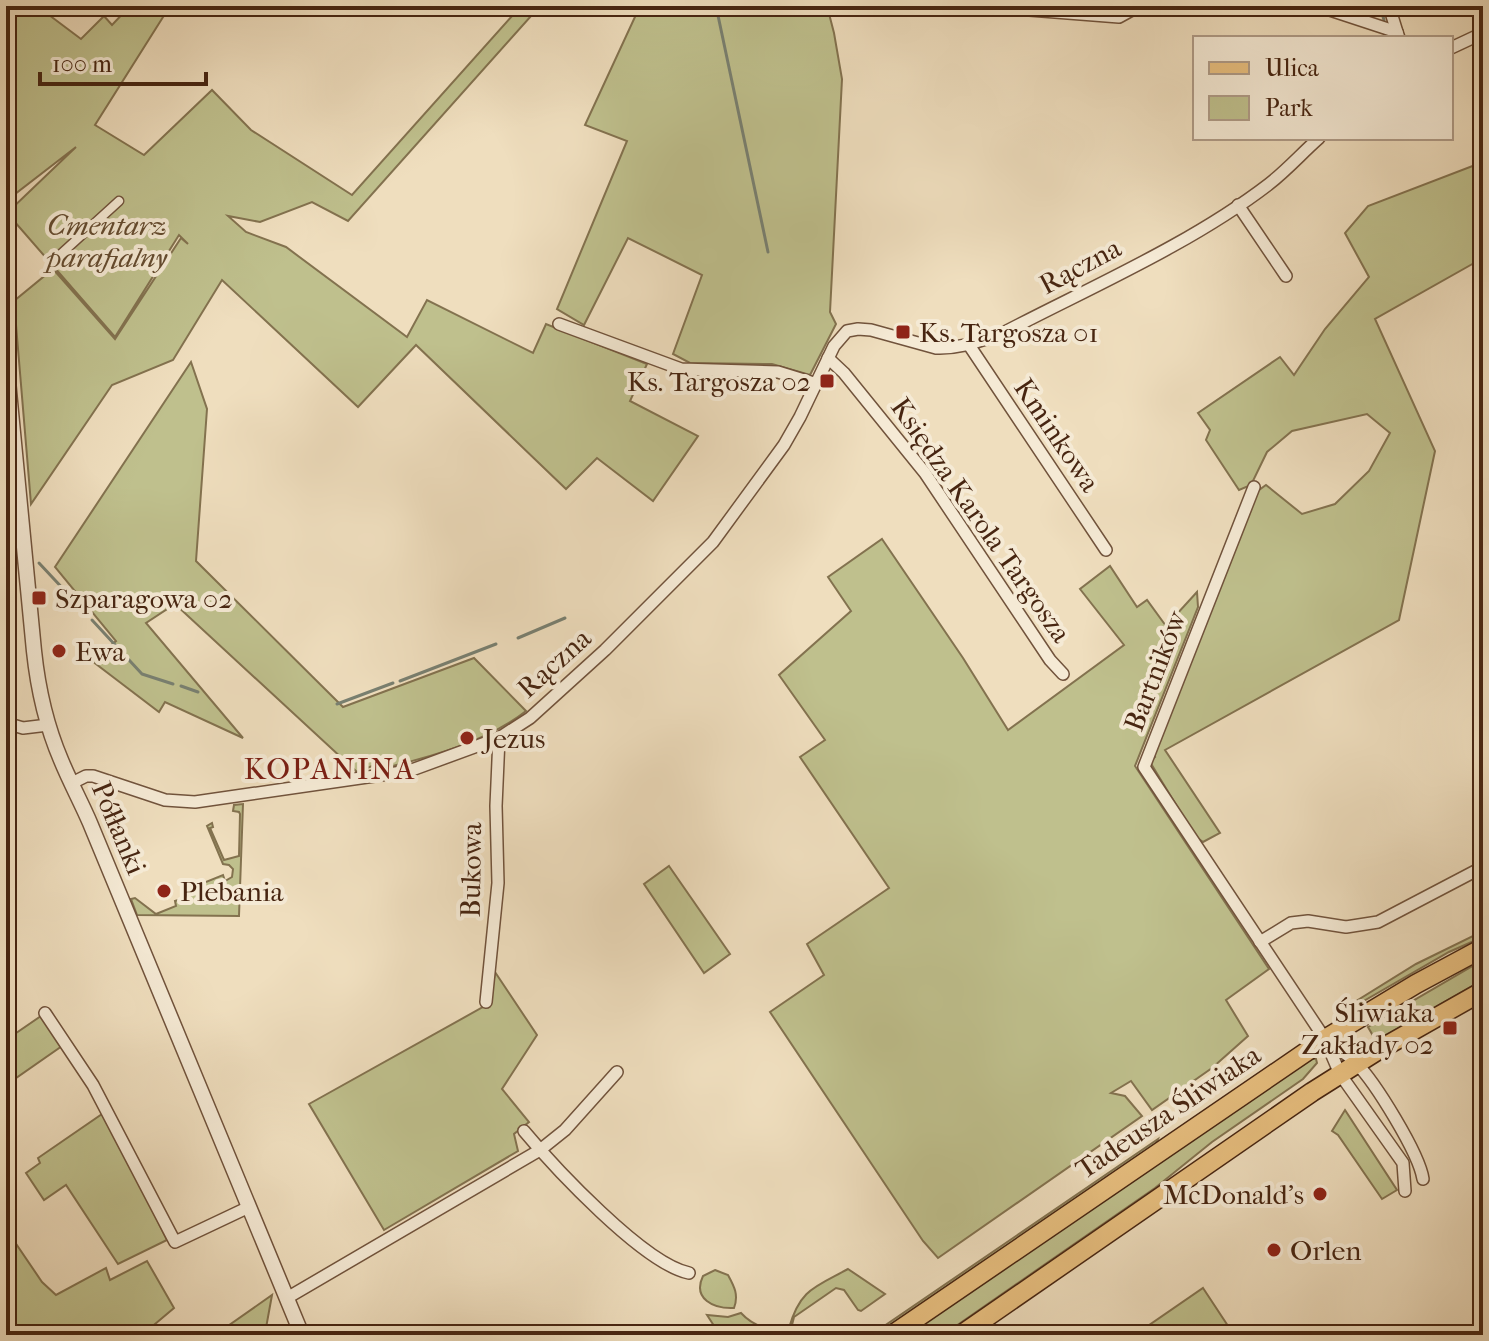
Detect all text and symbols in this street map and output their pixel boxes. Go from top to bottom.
scale bar [40,36,206,86]
legend [1193,36,1453,140]
text: 100 m [52,50,112,78]
text: Ulica [1265,54,1320,82]
text: Park [1265,94,1313,122]
park label: Cmentarz parafialny [43,209,169,274]
street label: Rączna [1034,230,1128,302]
place label: Ks. Targosza 01 [919,316,1098,349]
marker: Ks. Targosza 01 [894,323,912,341]
place label: Ks. Targosza 02 [627,365,811,398]
marker: Ks. Targosza 02 [818,372,836,390]
street label: Kminkowa [1007,372,1107,499]
street label: Księdza Karola Targosza [883,391,1079,650]
place label: Szparagowa 02 [55,582,233,615]
marker: Szparagowa 02 [30,589,48,607]
street label: Bartników [1117,605,1193,736]
street label: Rączna [510,621,599,705]
place label: Ewa [75,635,126,668]
marker: Ewa [50,642,68,660]
place label: Jezus [481,722,545,755]
marker: Jezus [458,729,476,747]
district label: KOPANINA [244,752,416,787]
street label: Półłanki [85,777,153,879]
street label: Bukowa [454,821,488,918]
place label: Plebania [180,875,284,908]
marker: Plebania [155,882,173,900]
place label: Śliwiaka Zakłady 02 [1301,996,1435,1061]
marker: Śliwiaka Zakłady 02 [1441,1019,1459,1037]
street label: Tadeusza Śliwiaka [1069,1037,1267,1186]
place label: McDonald's [1163,1178,1304,1211]
marker: McDonald's [1311,1185,1329,1203]
place label: Orlen [1290,1234,1362,1267]
marker: Orlen [1265,1241,1283,1259]

